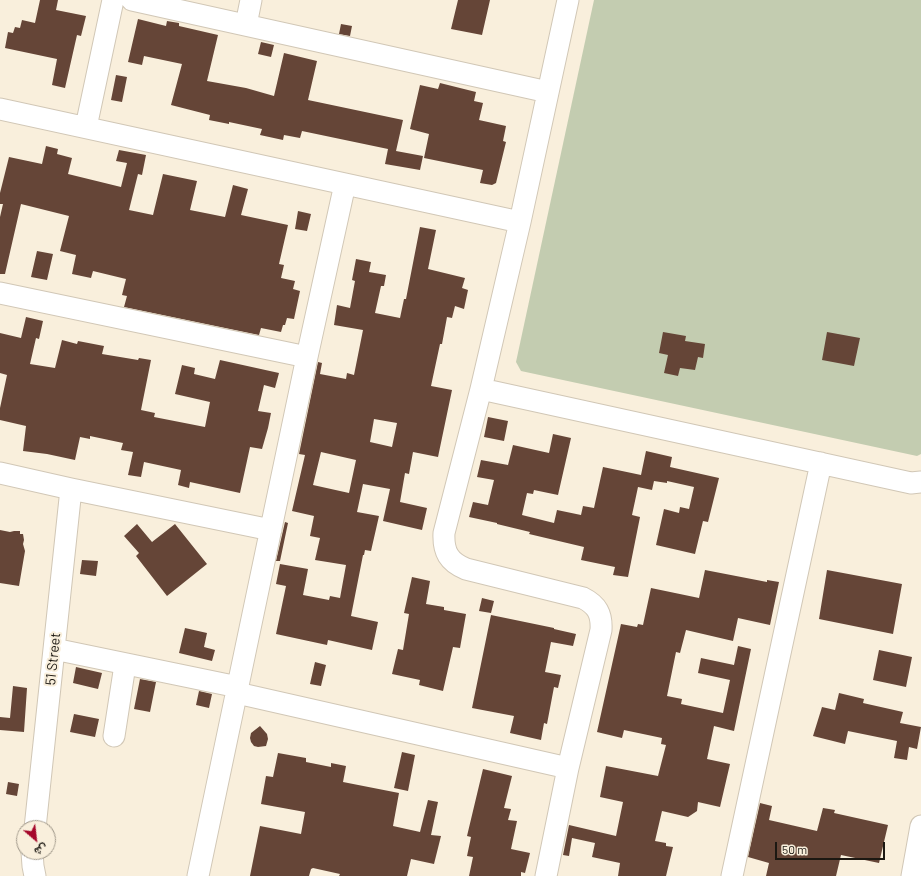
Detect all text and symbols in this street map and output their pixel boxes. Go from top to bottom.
street label: 51 Street [42,632,64,686]
north arrow [16,820,56,860]
scale bar [777,834,887,860]
text: ش [33,841,50,859]
text: 50 m [782,842,807,856]

